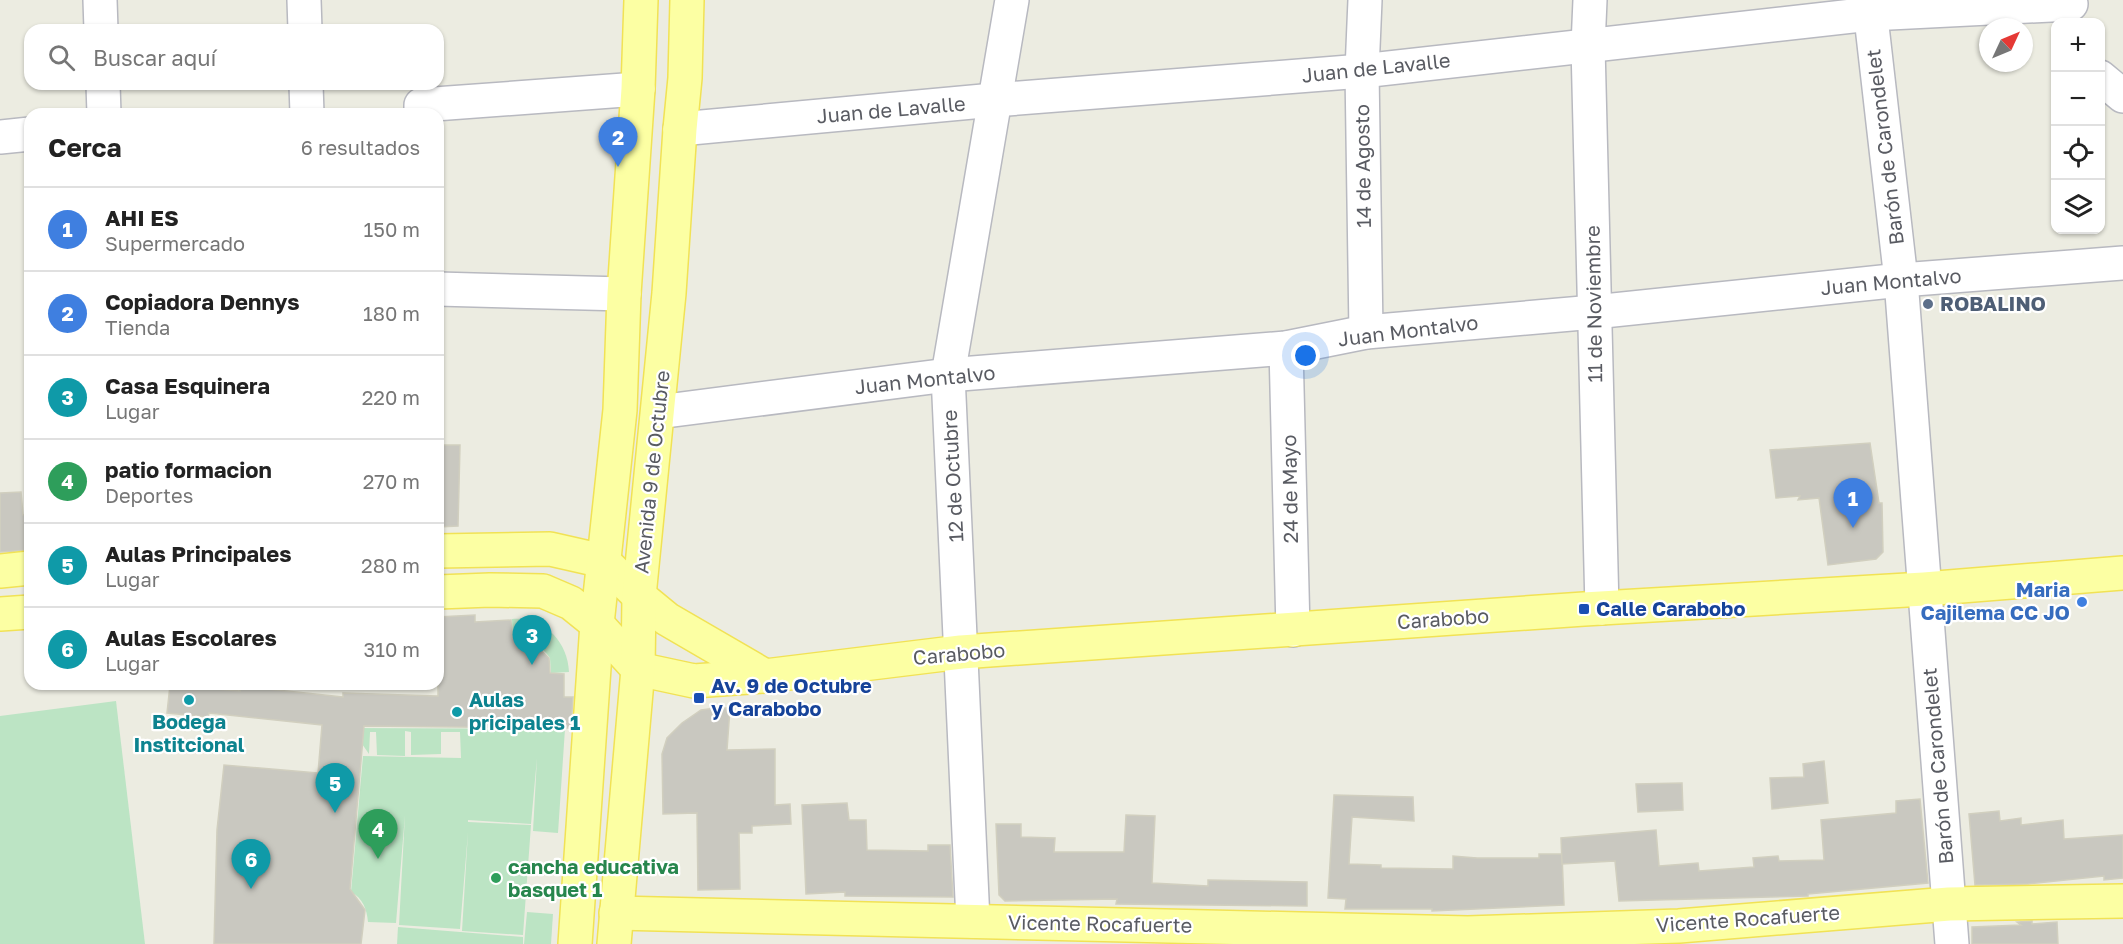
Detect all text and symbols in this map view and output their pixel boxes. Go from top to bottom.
north arrow [1979,18,2033,72]
map controls [2051,18,2105,234]
button: + [2051,18,2105,72]
search box [24,24,444,90]
icon: search [45,41,78,74]
text: Buscar aquí [93,44,216,71]
street label: Juan de Lavalle [1300,47,1451,87]
street label: Barón de Carondelet [1860,48,1908,246]
button: − [2051,72,2105,126]
street label: Juan de Lavalle [815,91,966,127]
street label: 14 de Agosto [1349,104,1375,228]
pin: 2 [598,118,638,167]
button: locate [2051,126,2105,180]
text: Cerca [48,132,122,163]
text: 6 resultados [301,135,420,159]
button: layers [2051,180,2105,234]
text: AHI ES [105,204,179,231]
text: 1 [62,217,73,241]
text: 150 m [364,217,420,241]
street label: 11 de Noviembre [1580,225,1606,383]
text: Supermercado [105,231,245,255]
street label: Juan Montalvo [1820,263,1962,299]
text: Copiadora Dennys [105,288,300,315]
place label: ROBALINO [1940,291,2046,315]
marker: ROBALINO [1921,297,1935,311]
text: 2 [61,301,74,325]
text: 180 m [363,301,420,325]
street label: Juan Montalvo [1336,309,1479,351]
text: Tienda [105,315,170,339]
your location [1291,341,1320,370]
street label: Juan Montalvo [853,360,996,398]
street label: Avenida 9 de Octubre [628,369,674,575]
text: Casa Esquinera [105,372,270,399]
text: 3 [61,385,74,409]
text: 220 m [362,385,420,409]
text: Lugar [105,399,160,423]
street label: 12 de Octubre [937,409,967,543]
street label: 24 de Mayo [1276,435,1302,544]
text: patio formacion [105,456,272,483]
text: 4 [61,469,74,493]
text: 270 m [363,469,420,493]
pin: 1 [1834,478,1872,528]
text: Deportes [105,483,193,507]
text: Aulas Principales [105,540,292,567]
text: 5 [61,553,74,577]
text: 280 m [361,553,420,577]
text: Lugar [105,567,160,591]
place label: Maria Cajilema CC JO [1921,577,2070,624]
marker: Maria Cajilema CC JO [2075,595,2089,609]
place label: Calle Carabobo [1596,596,1745,620]
marker: Calle Carabobo [1577,602,1591,616]
street label: Carabobo [1396,603,1490,633]
pin: 3 [512,616,552,665]
text: Aulas Escolares [105,624,277,651]
text: 6 [61,637,74,661]
text: 310 m [364,637,420,661]
street label: Carabobo [912,637,1006,669]
text: Lugar [105,651,160,675]
street label: Barón de Carondelet [1916,667,1958,865]
place label: Av. 9 de Octubre y Carabobo [711,673,872,720]
place label: Aulas pricipales 1 [469,687,580,734]
marker: Av. 9 de Octubre y Carabobo [692,691,706,705]
marker: Bodega Institcional [182,693,196,707]
marker: Aulas pricipales 1 [450,705,464,719]
place label: Bodega Institcional [134,709,245,756]
pin: 5 [316,764,354,813]
pin: 4 [358,810,398,859]
pin: 6 [232,840,270,889]
place label: cancha educativa basquet 1 [508,854,679,901]
marker: cancha educativa basquet 1 [489,871,503,885]
street label: Vicente Rocafuerte [1655,900,1841,936]
street label: Vicente Rocafuerte [1008,909,1192,937]

